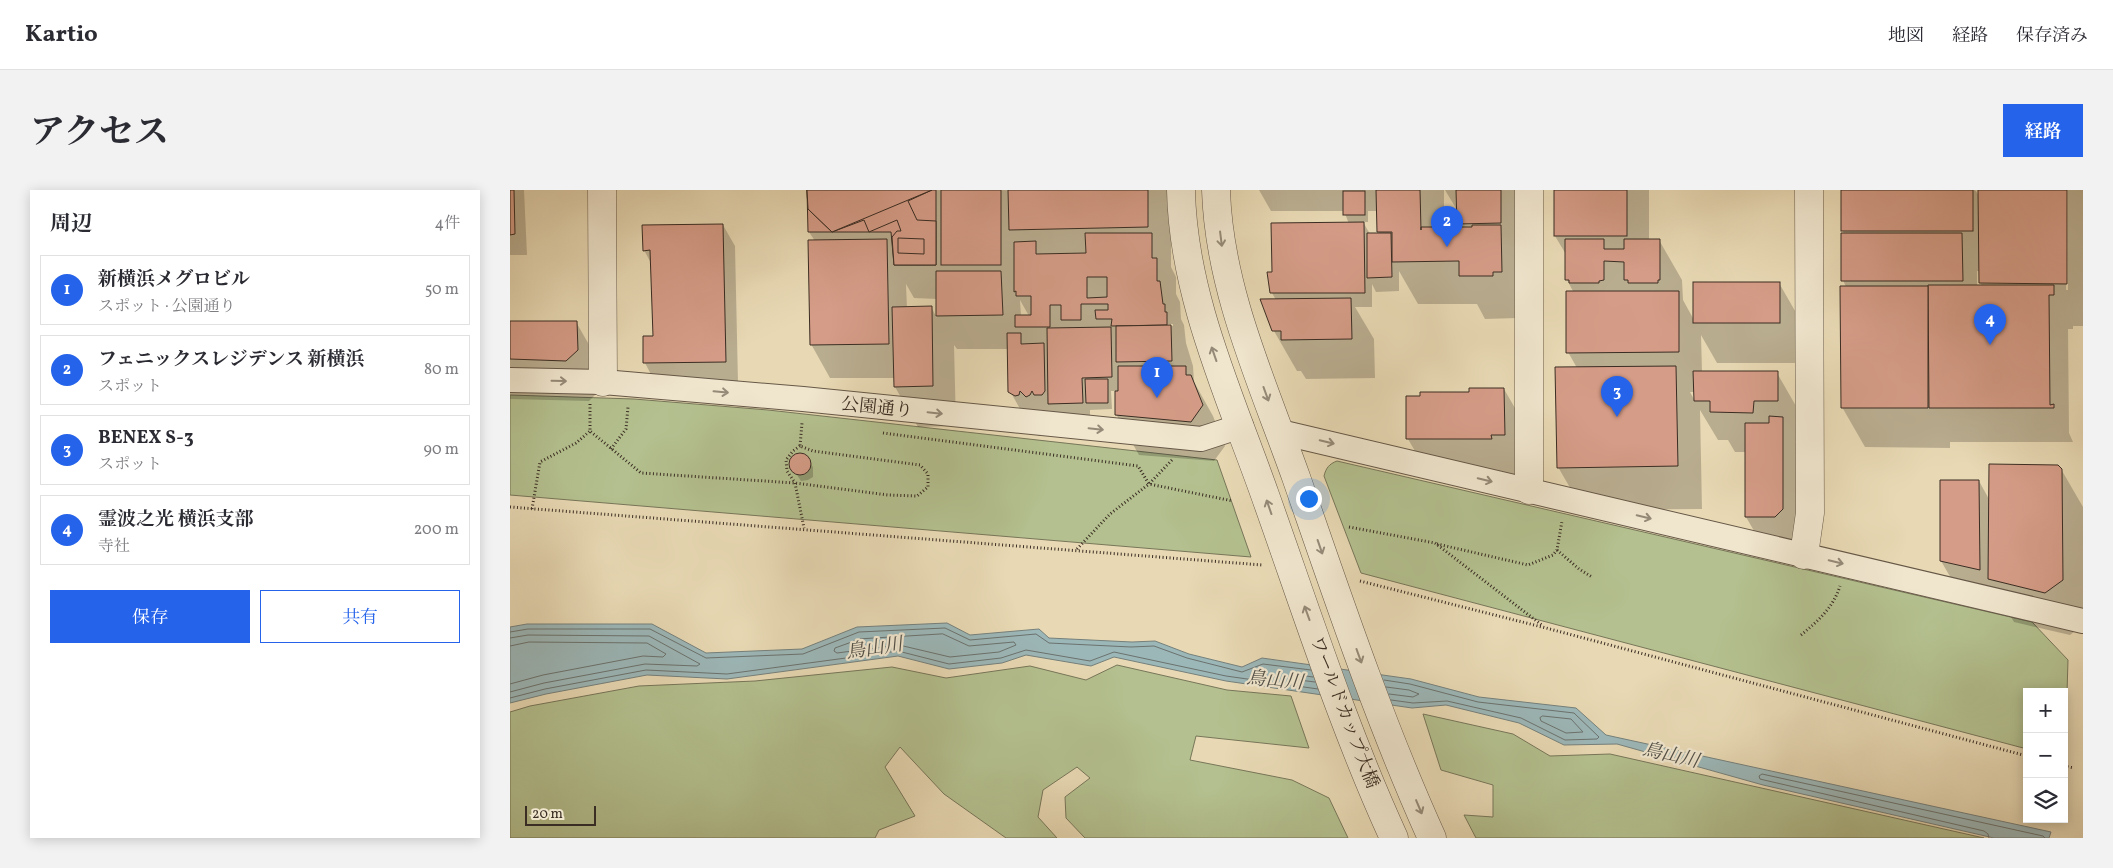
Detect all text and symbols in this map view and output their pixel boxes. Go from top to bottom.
text: Kartio [25,18,98,52]
text: 地図 [1888,24,1924,49]
text: 経路 [1952,24,1988,49]
text: 保存済み [2016,24,2088,49]
button: 経路 [2003,104,2083,157]
text: アクセス [30,110,169,158]
pin: 2 [1431,206,1463,247]
text: 周辺 [50,210,92,239]
text: 4件 [434,213,460,235]
one-way arrow [1216,230,1226,246]
text: 新横浜メグロビル [98,267,250,293]
text: 1 [64,279,70,301]
text: 50 m [425,279,459,301]
text: スポット · 公園通り [98,296,236,318]
pin: 4 [1974,304,2006,345]
one-way arrow [1209,346,1219,362]
text: フェニックスレジデンス 新横浜 [98,347,364,373]
pin: 1 [1141,357,1173,398]
text: 2 [63,359,71,381]
text: 80 m [424,359,459,381]
text: スポット [98,376,162,398]
one-way arrow [550,376,566,386]
pin: 3 [1601,376,1633,417]
one-way arrow [1262,386,1271,401]
one-way arrow [712,388,728,397]
street label: 公園通り [840,392,914,425]
one-way arrow [926,408,942,418]
one-way arrow [1088,424,1104,434]
text: BENEX S-3 [98,425,194,451]
one-way arrow [1319,438,1335,447]
text: 3 [63,439,71,461]
text: 90 m [423,439,459,461]
text: スポット [98,454,162,476]
one-way arrow [1477,476,1493,485]
your location [1296,486,1322,512]
one-way arrow [1264,500,1273,515]
text: 霊波之光 横浜支部 [98,507,254,533]
one-way arrow [1635,513,1651,522]
text: 4 [62,519,72,541]
text: 200 m [414,519,459,541]
text: 寺社 [98,536,130,558]
one-way arrow [1316,539,1325,554]
one-way arrow [1827,558,1843,567]
button: 保存 [50,590,250,643]
button: 共有 [260,590,460,643]
one-way arrow [1302,606,1311,621]
water label: 鳥山川 [844,631,906,666]
street label: ワールドカップ大橋 [1303,633,1384,792]
one-way arrow [1355,647,1364,663]
water label: 鳥山川 [1245,666,1306,697]
map controls [2023,688,2068,823]
button: + [2023,688,2068,733]
button: − [2023,733,2068,778]
water label: 鳥山川 [1640,737,1703,775]
button: layers [2023,778,2068,823]
one-way arrow [1414,799,1424,814]
scale bar [525,803,596,826]
text: 20 m [532,805,563,824]

